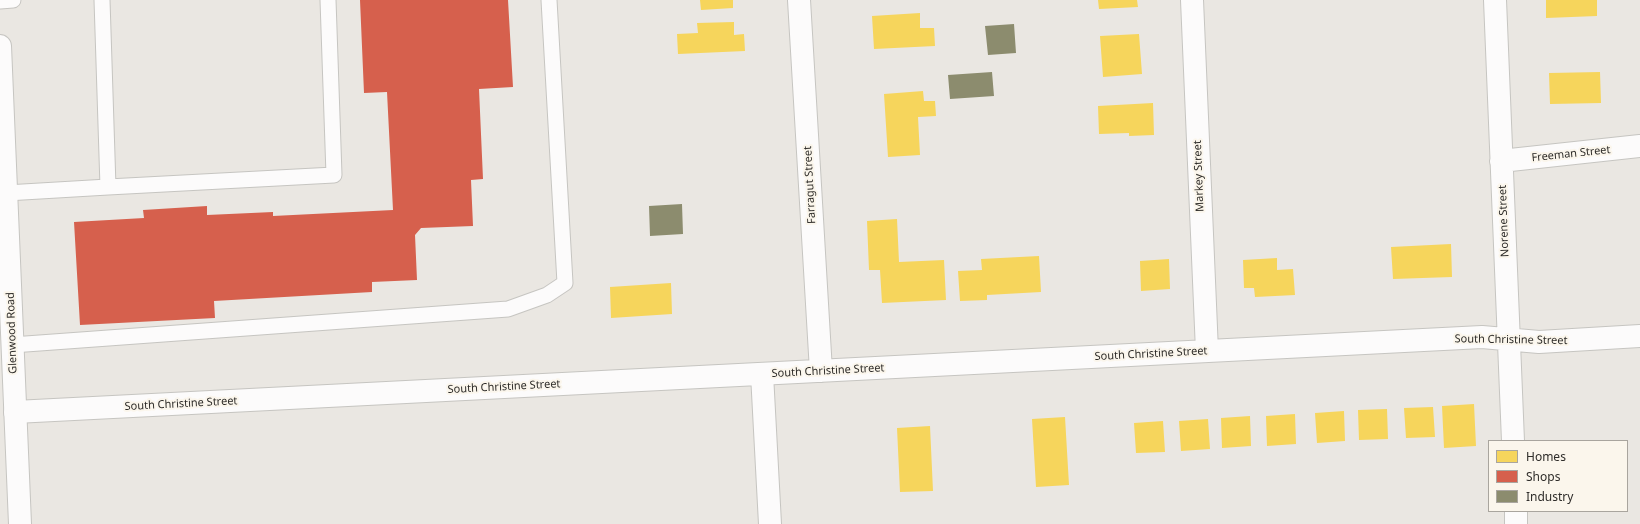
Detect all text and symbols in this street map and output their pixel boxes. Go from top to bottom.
street label: Markey Street [1191,140,1207,212]
street label: Freeman Street [1531,143,1611,165]
street label: Farragut Street [801,146,819,224]
street label: Norene Street [1496,185,1512,257]
street label: Glenwood Road [4,292,20,374]
street label: South Christine Street [1454,332,1568,348]
street label: South Christine Street [1094,344,1208,364]
street label: South Christine Street [771,361,885,381]
street label: South Christine Street [447,377,561,397]
street label: South Christine Street [124,394,238,414]
legend [1488,440,1628,512]
text: Homes [1526,448,1566,465]
text: Shops [1526,468,1560,485]
text: Industry [1526,488,1573,505]

